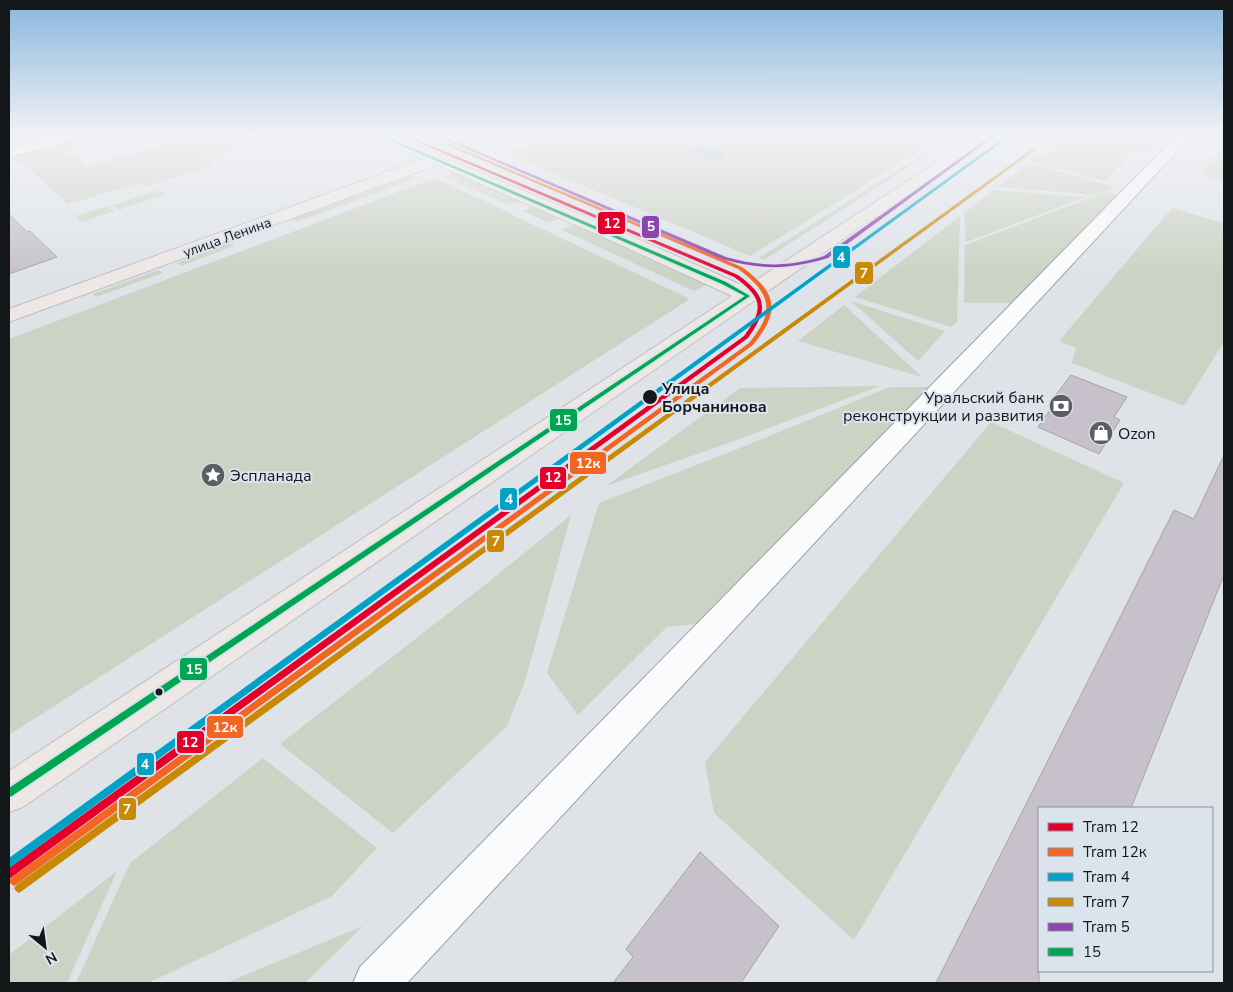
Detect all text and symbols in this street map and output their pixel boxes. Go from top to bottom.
line badge: 12 [597,211,626,235]
street label: улица Ленина [180,213,274,262]
text: 12 [604,214,620,233]
line badge: 5 [641,215,660,239]
text: 5 [647,217,655,236]
line badge: 4 [832,245,851,269]
text: 4 [837,248,846,267]
line badge: 7 [854,261,874,285]
text: 7 [860,264,868,283]
place label: Улица Борчанинова [661,378,767,418]
place label: Уральский банк реконструкции и развития [843,387,1045,427]
marker: Улица Борчанинова [641,388,659,406]
bank icon: Уральский банк реконструкции и развития [1048,393,1074,419]
line badge: 15 [549,408,578,432]
text: 15 [555,411,571,430]
shop icon: Ozon [1088,420,1114,446]
place label: Ozon [1118,423,1156,445]
line badge: 12к [569,451,607,475]
text: 12к [576,454,600,473]
place icon: Эспланада [200,462,226,488]
place label: Эспланада [230,465,312,487]
line badge: 12 [539,466,567,490]
text: 12 [545,468,561,487]
line badge: 4 [499,487,518,511]
text: 4 [505,490,514,509]
line badge: 7 [486,529,505,553]
text: 7 [492,532,500,551]
line badge: 15 [179,657,208,681]
text: 15 [186,660,202,679]
unlabelled marker [154,687,164,697]
line badge: 12к [206,715,244,739]
text: 12к [213,718,237,737]
line badge: 12 [176,730,205,754]
text: 12 [182,733,198,752]
line badge: 4 [136,752,155,776]
text: 4 [141,755,150,774]
line badge: 7 [118,797,137,821]
text: 7 [123,800,131,819]
legend [1038,807,1213,972]
text: Tram 12 [1083,817,1139,837]
text: Tram 12к [1083,842,1147,862]
text: Tram 4 [1083,867,1130,887]
text: Tram 7 [1083,892,1130,912]
text: Tram 5 [1083,917,1130,937]
north arrow [20,922,70,972]
text: 15 [1083,942,1101,962]
text: N [42,947,60,969]

